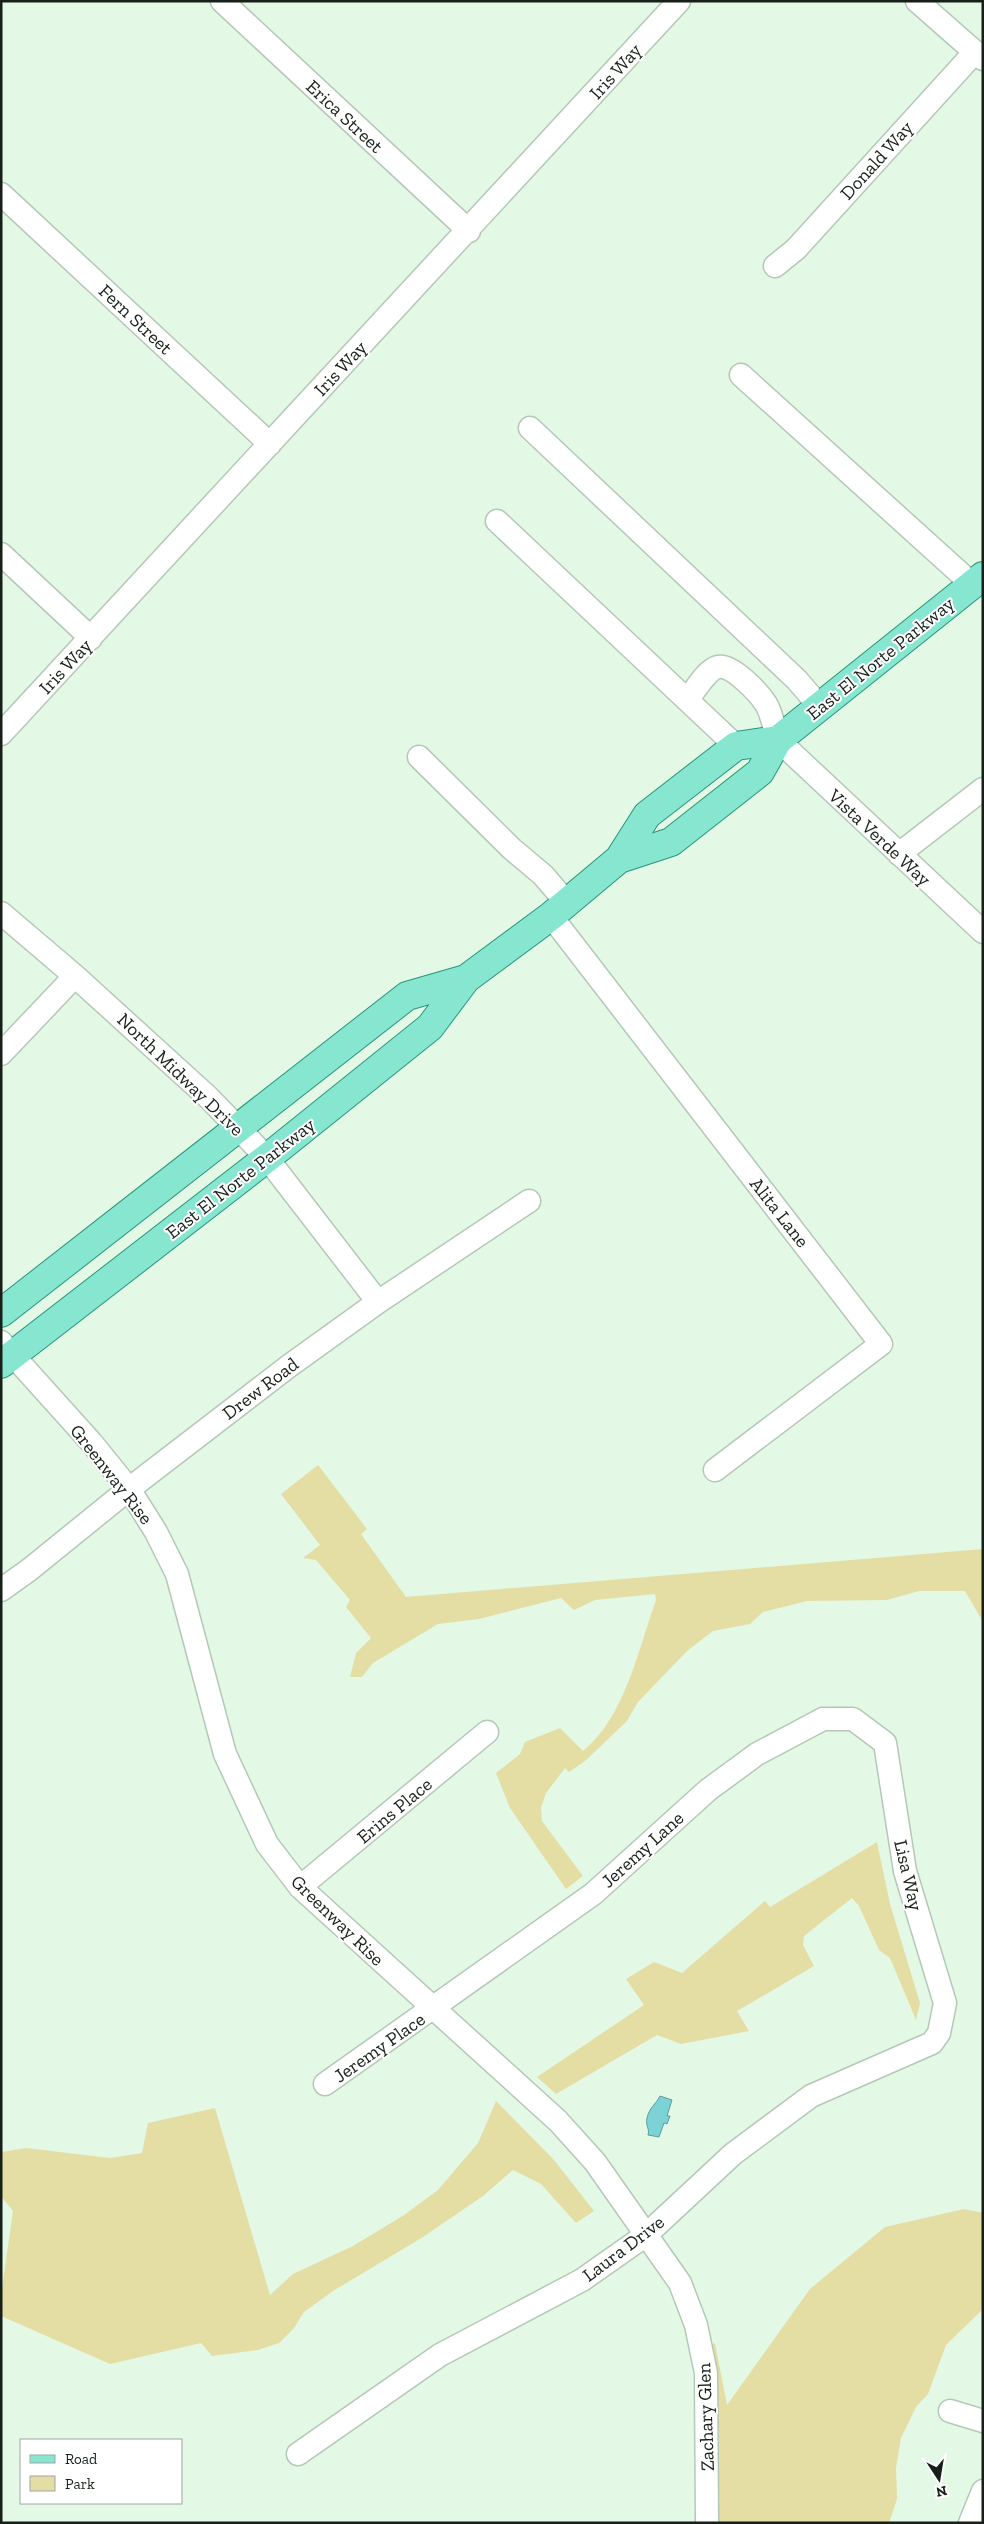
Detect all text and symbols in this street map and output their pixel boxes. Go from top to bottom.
street label: Iris Way [584,39,646,104]
street label: Erica Street [301,75,388,158]
street label: Donald Way [835,116,918,204]
street label: Fern Street [94,279,177,359]
street label: Iris Way [309,336,372,401]
street label: East El Norte Parkway [802,592,959,725]
street label: Iris Way [34,634,97,699]
street label: Vista Verde Way [823,783,936,891]
street label: North Midway Drive [113,1008,249,1141]
street label: East El Norte Parkway [161,1113,320,1244]
street label: Alita Lane [745,1173,814,1252]
street label: Drew Road [218,1352,303,1424]
street label: Greenway Rise [65,1420,158,1529]
street label: Erins Place [352,1772,437,1848]
street label: Jeremy Lane [596,1806,688,1892]
street label: Lisa Way [889,1837,928,1913]
street label: Greenway Rise [286,1870,389,1971]
street label: Jeremy Place [329,2007,430,2087]
street label: Laura Drive [578,2210,669,2287]
street label: Zachary Glen [692,2362,719,2471]
legend [20,2439,182,2504]
text: Road [65,2450,98,2468]
north arrow [914,2454,964,2504]
text: Park [65,2475,95,2493]
text: N [934,2482,949,2501]

